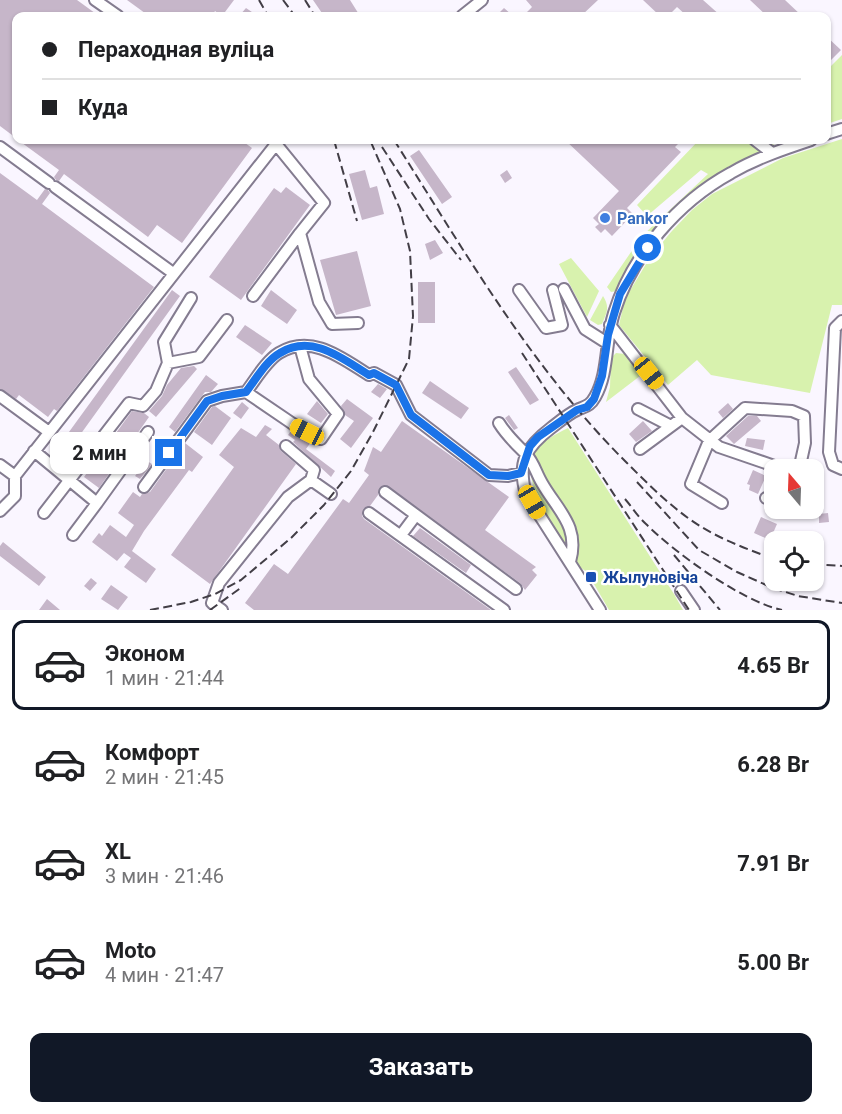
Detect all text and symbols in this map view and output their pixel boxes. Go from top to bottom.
text: Пераходная вуліца [78,37,274,62]
text: Куда [78,95,128,120]
place label: Pankor [617,209,668,228]
marker: Pankor [598,211,612,225]
route start [634,234,661,261]
car [631,353,667,393]
car [287,416,327,448]
callout: 2 мин [49,432,148,474]
route end [155,439,182,466]
text: 2 мин [72,441,127,465]
north arrow [764,459,824,519]
map controls [764,459,824,591]
car [515,482,549,522]
button: locate [764,531,824,591]
place label: Жылуновіча [603,568,699,587]
marker: Жылуновіча [584,570,598,584]
icon: car [33,638,87,692]
text: Эконом [105,641,185,666]
text: 4.65 Br [737,653,809,678]
text: 1 мин · 21:44 [105,666,224,690]
icon: car [33,737,87,791]
text: Комфорт [105,740,200,765]
text: 6.28 Br [737,752,809,777]
text: 2 мин · 21:45 [105,765,224,789]
icon: car [33,836,87,890]
text: XL [105,839,131,864]
text: 7.91 Br [737,851,809,876]
text: 3 мин · 21:46 [105,864,224,888]
icon: car [33,935,87,989]
text: Moto [105,938,156,963]
text: 5.00 Br [737,950,809,975]
text: 4 мин · 21:47 [105,963,224,987]
button: Заказать [30,1033,812,1102]

